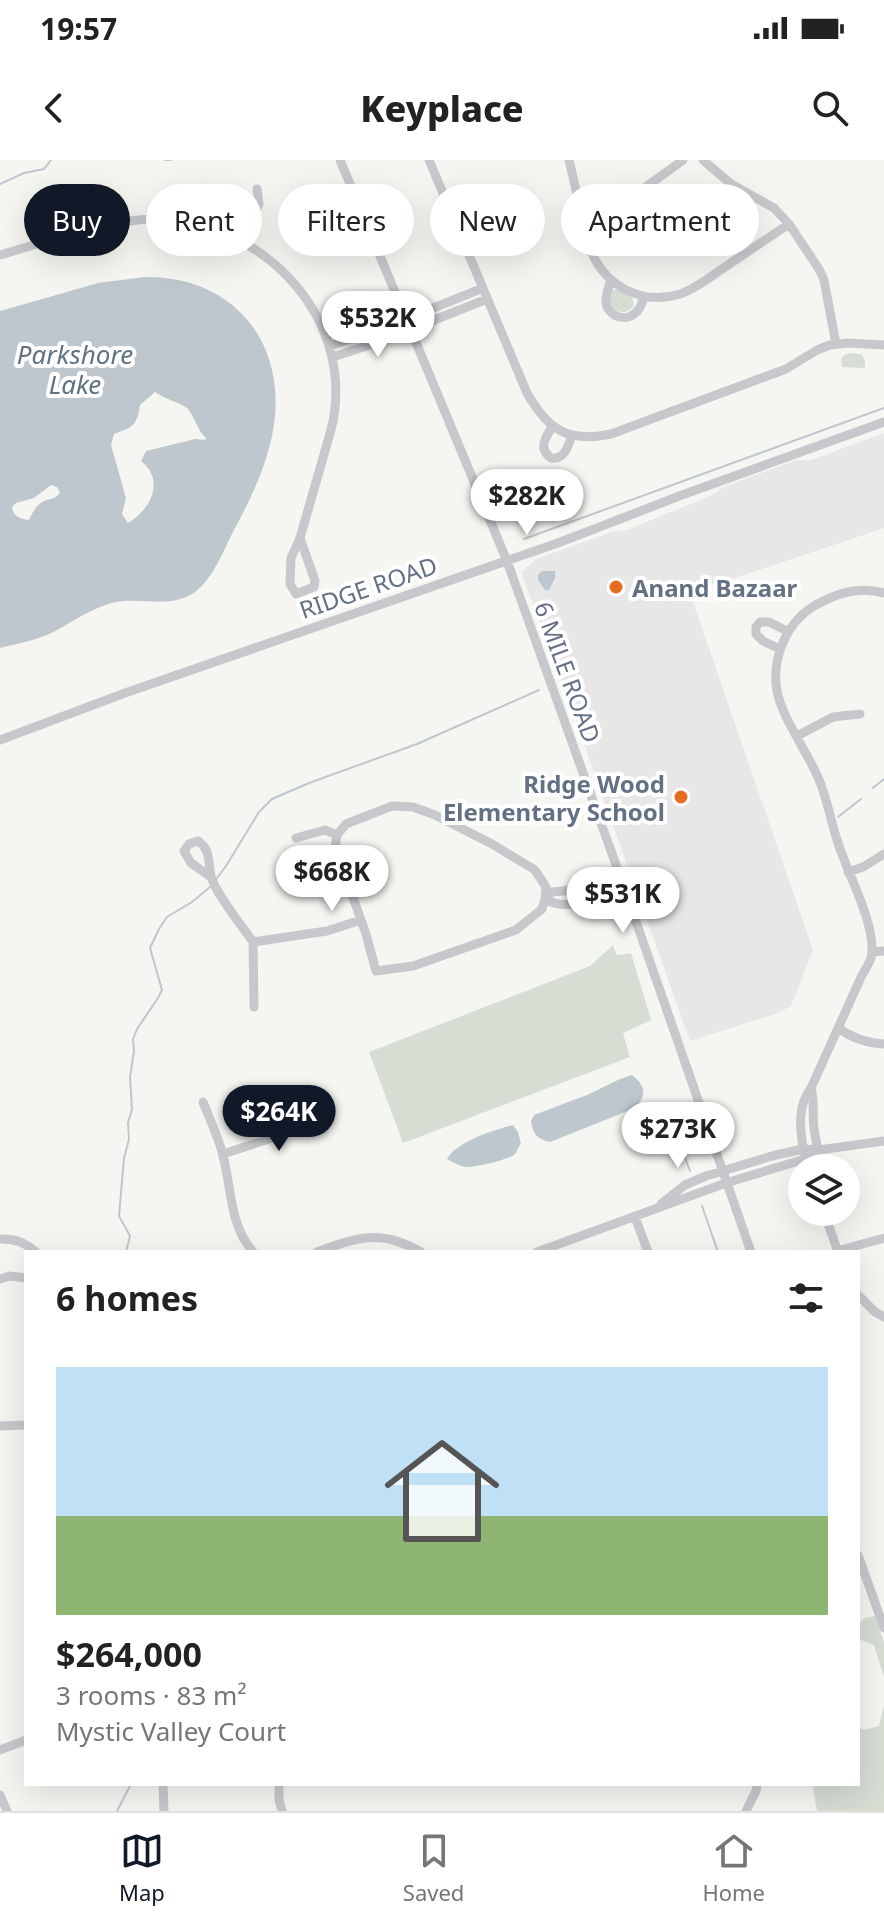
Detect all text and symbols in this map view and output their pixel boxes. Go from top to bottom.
text: 19:57 [40,8,117,49]
text: Keyplace [360,84,524,133]
icon: back [32,86,76,130]
icon: search [808,86,852,130]
chip: Buy [24,184,130,256]
chip: Rent [146,184,262,256]
chip: Filters [278,184,414,256]
chip: New [430,184,545,256]
chip: Apartment [561,184,759,256]
pin: $532K [322,291,434,359]
text: $532K [340,299,416,335]
water label: Parkshore Lake [17,336,133,402]
pin: $282K [471,469,583,537]
text: $282K [489,477,565,513]
street label: RIDGE ROAD [295,548,441,626]
place label: Anand Bazaar [632,571,798,604]
marker: Anand Bazaar [607,578,625,596]
street label: 6 MILE ROAD [527,597,609,747]
place label: Ridge Wood Elementary School [443,767,665,828]
marker: Ridge Wood Elementary School [672,788,690,806]
pin: $668K [276,845,388,913]
text: $668K [294,853,370,889]
pin: $531K [567,867,679,935]
text: $531K [585,875,661,911]
pin: $264K [223,1085,335,1153]
text: $264K [241,1093,317,1129]
pin: $273K [622,1102,734,1170]
text: $273K [640,1110,716,1146]
map controls [788,1154,860,1226]
button: layers [788,1154,860,1226]
text: 6 homes [56,1275,198,1321]
icon: filters [784,1276,828,1320]
icon: home [370,1419,514,1563]
text: $264,000 [56,1631,202,1677]
text: 3 rooms · 83 m² [56,1677,246,1713]
text: Mystic Valley Court [56,1713,286,1749]
tab: Map [119,1829,165,1907]
tab: Saved [403,1829,464,1907]
tab: Home [702,1829,765,1907]

